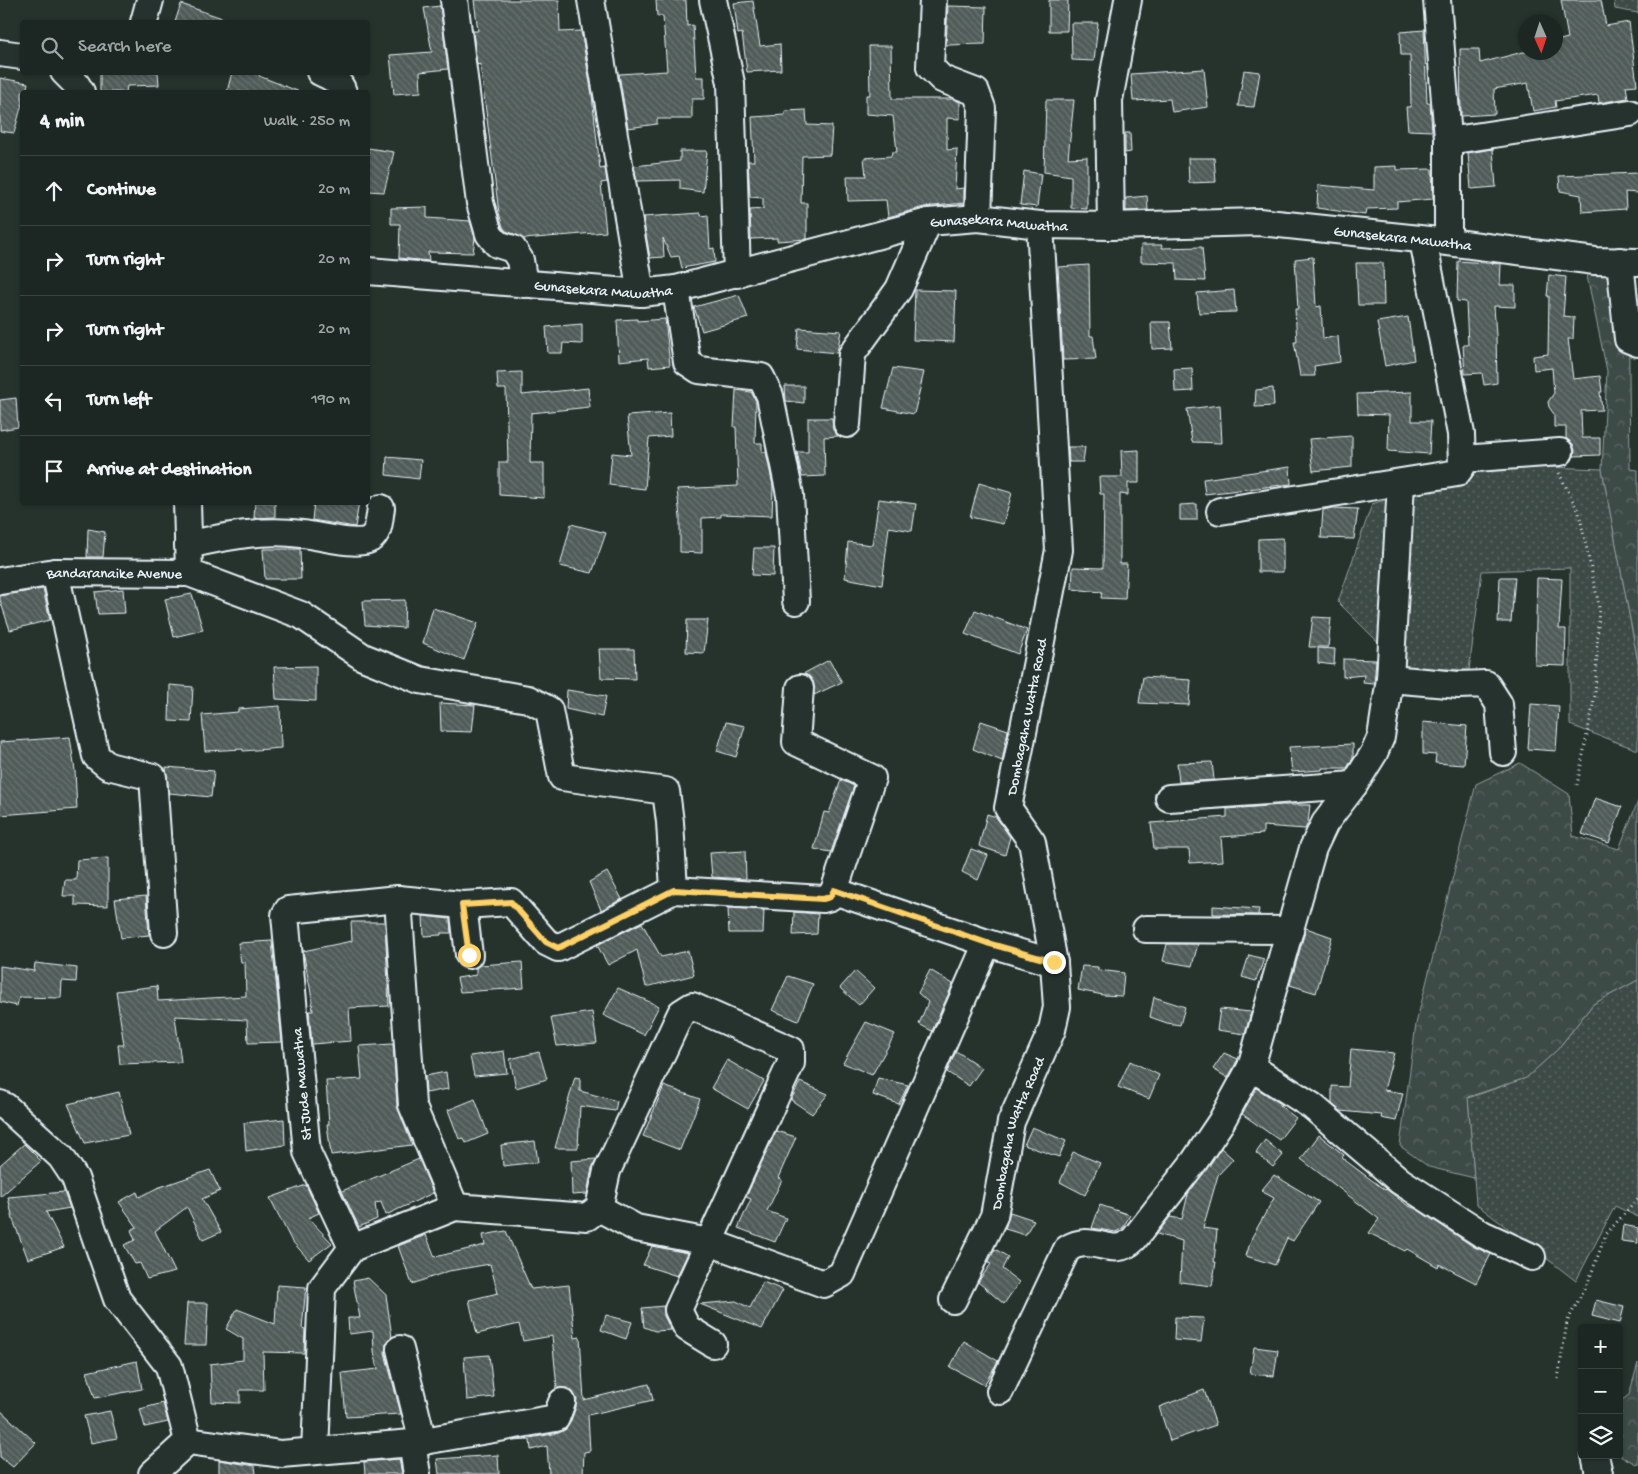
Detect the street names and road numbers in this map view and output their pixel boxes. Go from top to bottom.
street label: Gunasekara Mawatha [929,211,1069,236]
street label: Gunasekara Mawatha [1333,223,1473,256]
street label: Gunasekara Mawatha [533,277,674,304]
street label: Bandaranaike Avenue [44,565,182,584]
street label: Dombagaha Watta Road [1004,636,1053,798]
street label: St Jude Mawatha [289,1026,317,1141]
street label: Dombagaha Watta Road [988,1054,1050,1212]

